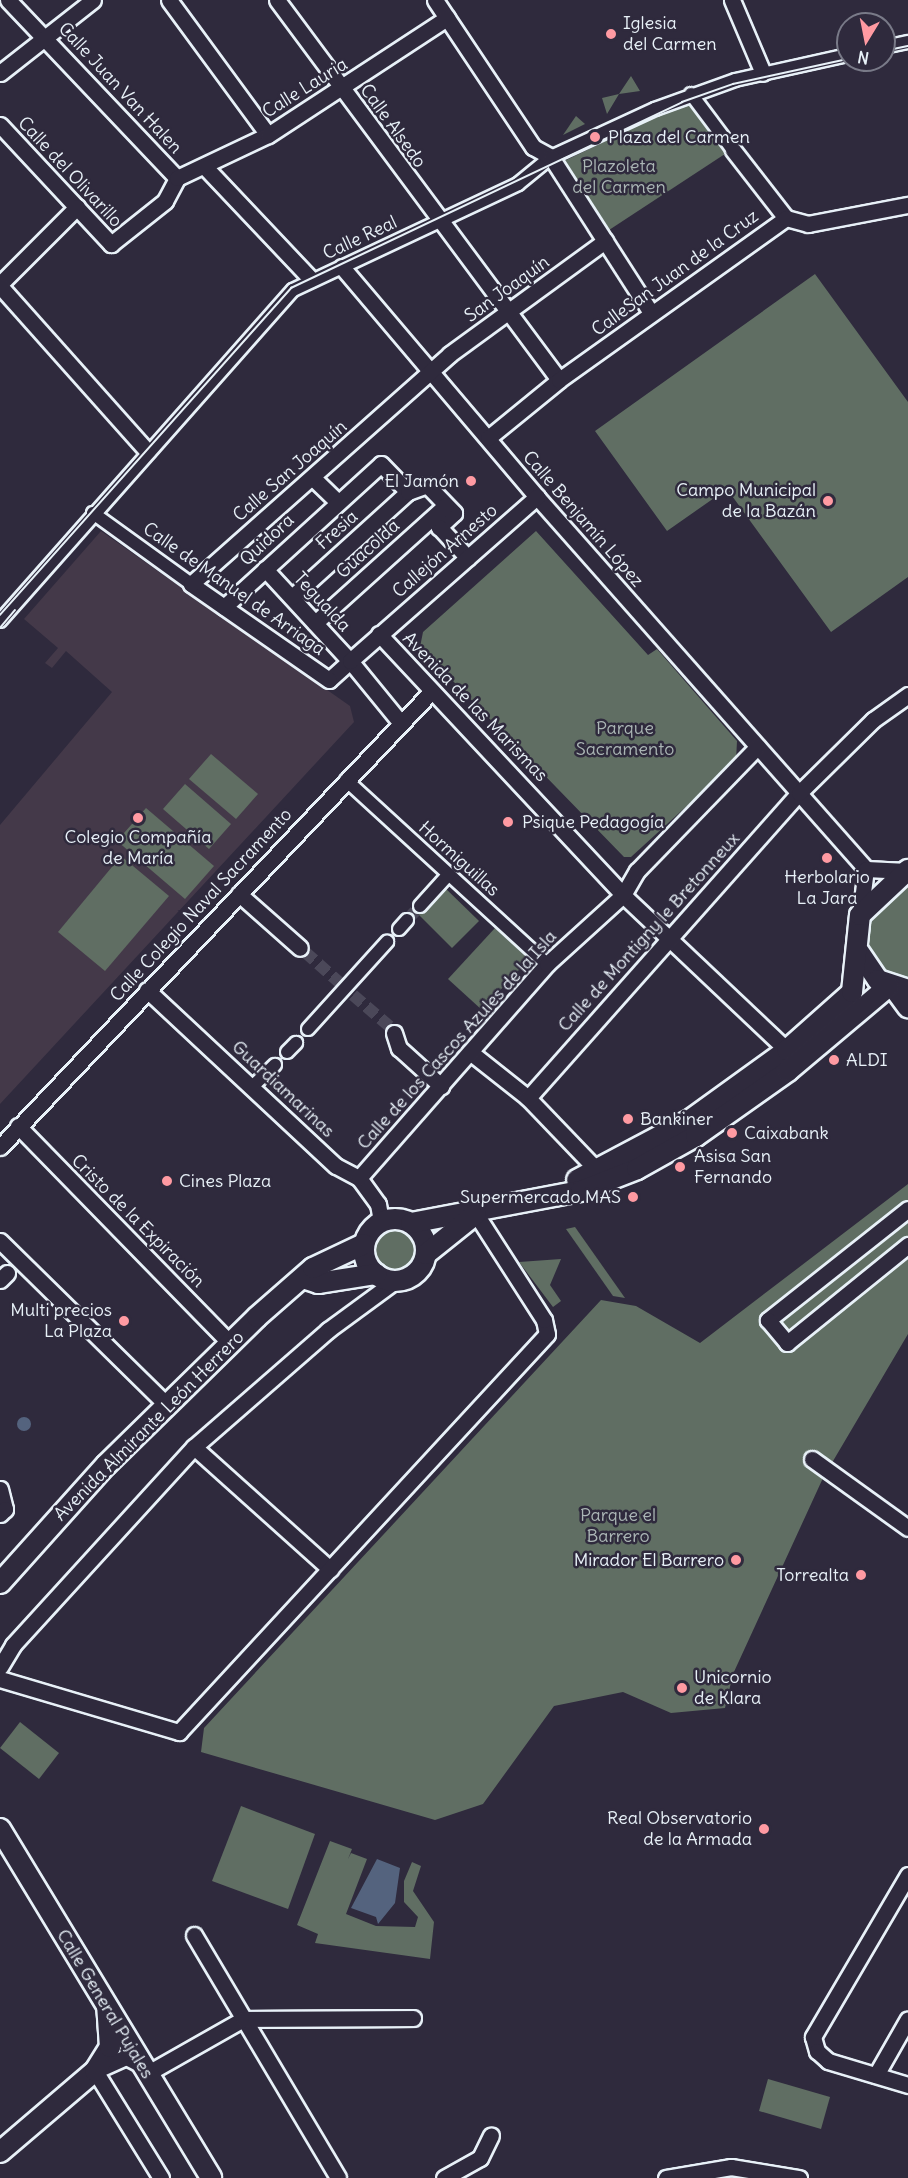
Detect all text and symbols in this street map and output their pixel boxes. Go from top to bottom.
north arrow [836,12,896,72]
place label: Iglesia del Carmen [623,13,717,56]
street label: Calle Juan Van Halen [54,18,186,158]
marker: Iglesia del Carmen [604,27,618,41]
text: N [856,47,870,69]
street label: Calle Lauria [259,53,351,123]
street label: Calle Alsedo [355,80,431,172]
street label: Calle del Olivarillo [13,112,127,232]
place label: Plaza del Carmen [608,126,750,148]
marker: Plaza del Carmen [586,128,604,146]
park label: Plazoleta del Carmen [572,156,666,198]
street label: CalleSan Juan de la Cruz [588,205,762,341]
street label: Calle Real [320,211,400,265]
street label: San Joaquín [460,251,554,327]
street label: Calle San Joaquín [229,416,351,526]
street label: Calle Benjamín López [518,447,648,591]
place label: El Jamón [384,470,459,492]
marker: El Jamón [464,474,478,488]
place label: Campo Municipal de la Bazán [676,480,816,522]
marker: Campo Municipal de la Bazán [821,494,835,508]
street label: Callejón Arnesto [388,500,502,602]
street label: Fresia [312,506,362,554]
street label: Quidora [235,510,299,570]
street label: Guacolda [332,515,404,583]
street label: Calle de Manuel de Arriaga [139,518,329,660]
street label: Tegualda [289,568,355,636]
street label: Avenida de las Marismas [398,628,552,786]
park label: Parque Sacramento [576,718,674,760]
street label: Calle Colegio Naval Sacramento [106,804,296,1006]
marker: Colegio Compañía de María [131,811,145,825]
place label: Psique Pedagogía [522,811,664,833]
marker: Psique Pedagogía [499,813,517,831]
street label: Hormiguillas [414,817,504,901]
place label: Colegio Compañía de María [65,827,211,870]
street label: Calle de Montigny le Bretonneux [554,828,744,1036]
marker: Herbolario La Jara [820,851,834,865]
place label: Herbolario La Jara [784,867,870,910]
street label: Calle de los Cascos Azules de la Isla [353,926,561,1154]
street label: Guardiamarinas [227,1036,339,1142]
place label: ALDI [846,1049,888,1071]
marker: ALDI [827,1053,841,1067]
place label: Bankiner [640,1108,713,1130]
marker: Bankiner [621,1112,635,1126]
place label: Caixabank [744,1122,829,1144]
marker: Caixabank [725,1126,739,1140]
place label: Asisa San Fernando [694,1146,772,1188]
street label: Cristo de la Expiración [67,1150,209,1292]
marker: Asisa San Fernando [671,1158,689,1176]
place label: Cines Plaza [179,1170,271,1192]
marker: Cines Plaza [160,1174,174,1188]
place label: Supermercado MAS [460,1186,621,1208]
marker: Supermercado MAS [626,1190,640,1204]
place label: Multi precios La Plaza [10,1300,112,1342]
marker: Multi precios La Plaza [117,1314,131,1328]
street label: Avenida Almirante León Herrero [49,1326,249,1526]
park label: Parque el Barrero [580,1505,656,1547]
place label: Mirador El Barrero [574,1549,724,1571]
marker: Mirador El Barrero [729,1553,743,1567]
place label: Torrealta [776,1564,849,1586]
marker: Torrealta [854,1568,868,1582]
place label: Unicornio de Klara [694,1667,772,1710]
marker: Unicornio de Klara [675,1681,689,1695]
place label: Real Observatorio de la Armada [607,1808,752,1850]
marker: Real Observatorio de la Armada [757,1822,771,1836]
street label: Calle General Pujales [52,1926,158,2082]

